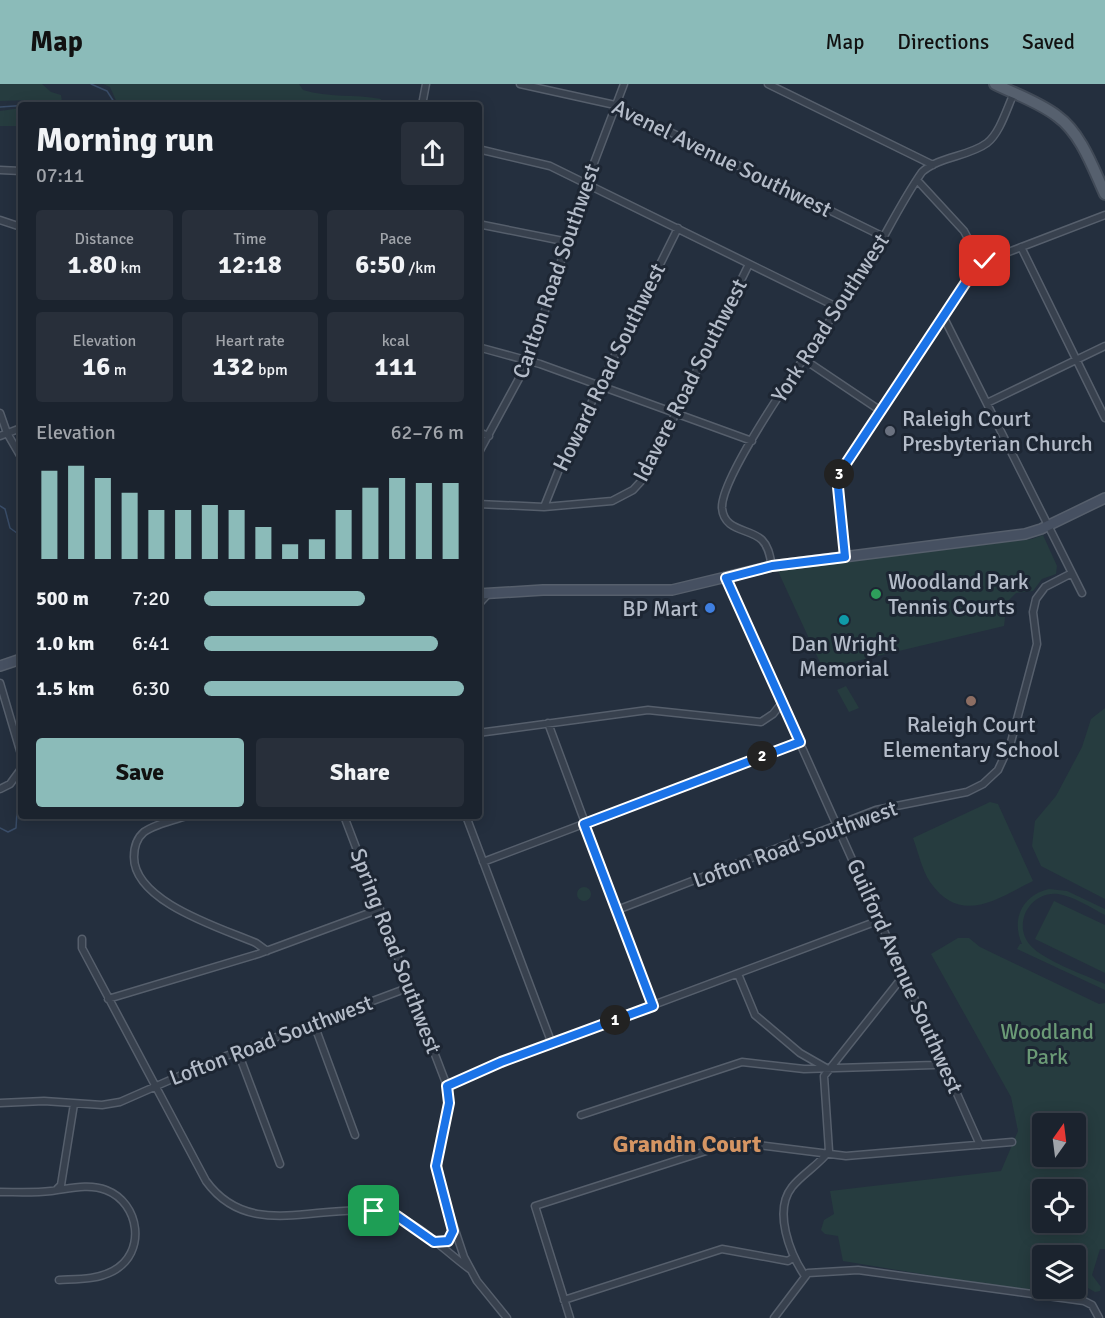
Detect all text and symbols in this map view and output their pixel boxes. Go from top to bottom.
text: Map [30,25,83,59]
text: Map [826,29,864,55]
text: Directions [897,29,989,55]
text: Saved [1022,29,1075,55]
street label: Avenel Avenue Southwest [608,93,836,223]
text: Morning run [36,120,214,161]
button: share [401,122,464,185]
street label: Carlton Road Southwest [507,160,606,382]
text: 07:11 [36,163,85,188]
street label: York Road Southwest [765,228,895,408]
text: Distance [75,229,134,249]
text: Time [234,229,266,249]
text: Pace [380,229,412,249]
pin [959,235,1010,286]
icon: check [968,244,1001,277]
text: 1.80 [67,249,117,281]
text: 12:18 [218,249,282,281]
text: 6:50 [355,249,405,281]
text: km [117,258,141,278]
text: /km [405,258,436,278]
street label: Howard Road Southwest [547,258,671,475]
street label: Idavere Road Southwest [627,274,753,486]
text: Elevation [72,331,136,351]
text: Heart rate [215,331,285,351]
text: kcal [382,331,410,351]
text: 16 [82,351,110,383]
text: 132 [212,351,254,383]
text: 111 [375,351,417,383]
text: m [110,360,127,380]
text: bpm [254,360,288,380]
place label: Raleigh Court Presbyterian Church [902,405,1093,457]
text: Elevation [36,420,116,445]
text: 62–76 m [391,420,464,445]
marker: Raleigh Court Presbyterian Church [883,424,897,438]
pin: 3 [824,459,854,489]
text: 3 [835,464,843,484]
place label: Woodland Park Tennis Courts [888,568,1029,620]
text: 500 m [36,586,89,611]
text: 7:20 [132,586,170,611]
marker: Woodland Park Tennis Courts [869,587,883,601]
place label: BP Mart [622,595,698,622]
marker: BP Mart [703,601,717,615]
marker: Dan Wright Memorial [837,613,851,627]
place label: Dan Wright Memorial [791,630,897,682]
text: 1.0 km [36,631,94,656]
text: 6:41 [132,631,170,656]
text: 1.5 km [36,676,94,701]
text: 6:30 [132,676,170,701]
marker: Raleigh Court Elementary School [964,694,978,708]
place label: Raleigh Court Elementary School [883,711,1059,763]
button: Save [36,738,244,807]
button: Share [256,738,464,807]
pin: 2 [747,741,777,771]
text: 2 [758,746,766,766]
street label: Lofton Road Southwest [689,794,901,894]
street label: Spring Road Southwest [344,845,448,1058]
street label: Guilford Avenue Southwest [841,854,969,1098]
street label: Lofton Road Southwest [166,989,377,1091]
pin: 1 [600,1005,630,1035]
text: 1 [611,1010,619,1030]
park label: Woodland Park [1000,1018,1094,1070]
north arrow [1032,1113,1086,1167]
map controls [1032,1113,1086,1299]
district label: Grandin Court [613,1129,761,1159]
button: locate [1032,1179,1086,1233]
pin [348,1185,399,1236]
icon: arrive [357,1194,390,1227]
button: layers [1032,1245,1086,1299]

